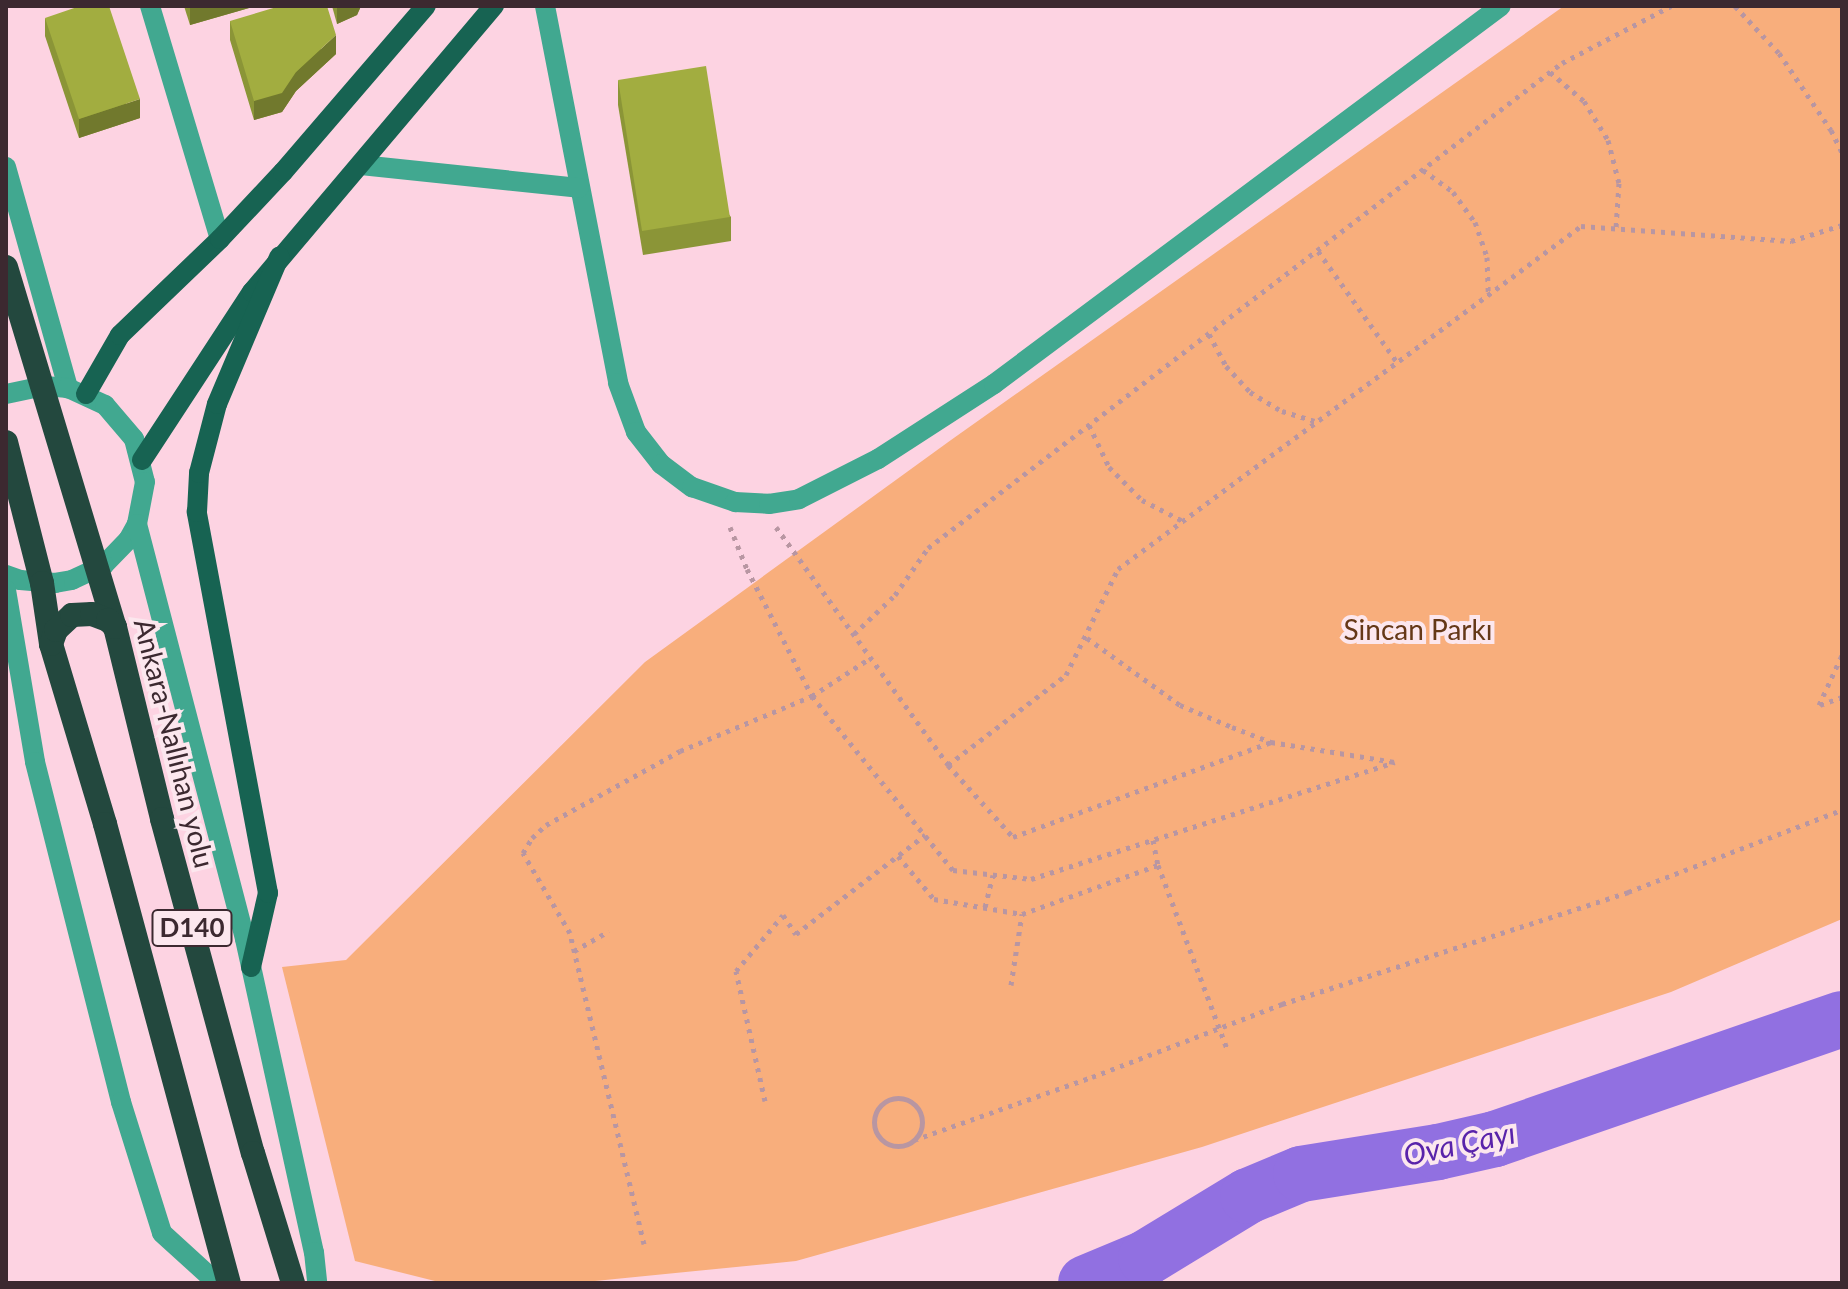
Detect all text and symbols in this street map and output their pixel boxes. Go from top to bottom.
park label: Sincan Parkı [1344,612,1492,646]
street label: Ankara-Nallıhan yolu [128,615,222,871]
road number: D140 [150,906,234,950]
water label: Ova Çayı [1400,1114,1518,1172]

